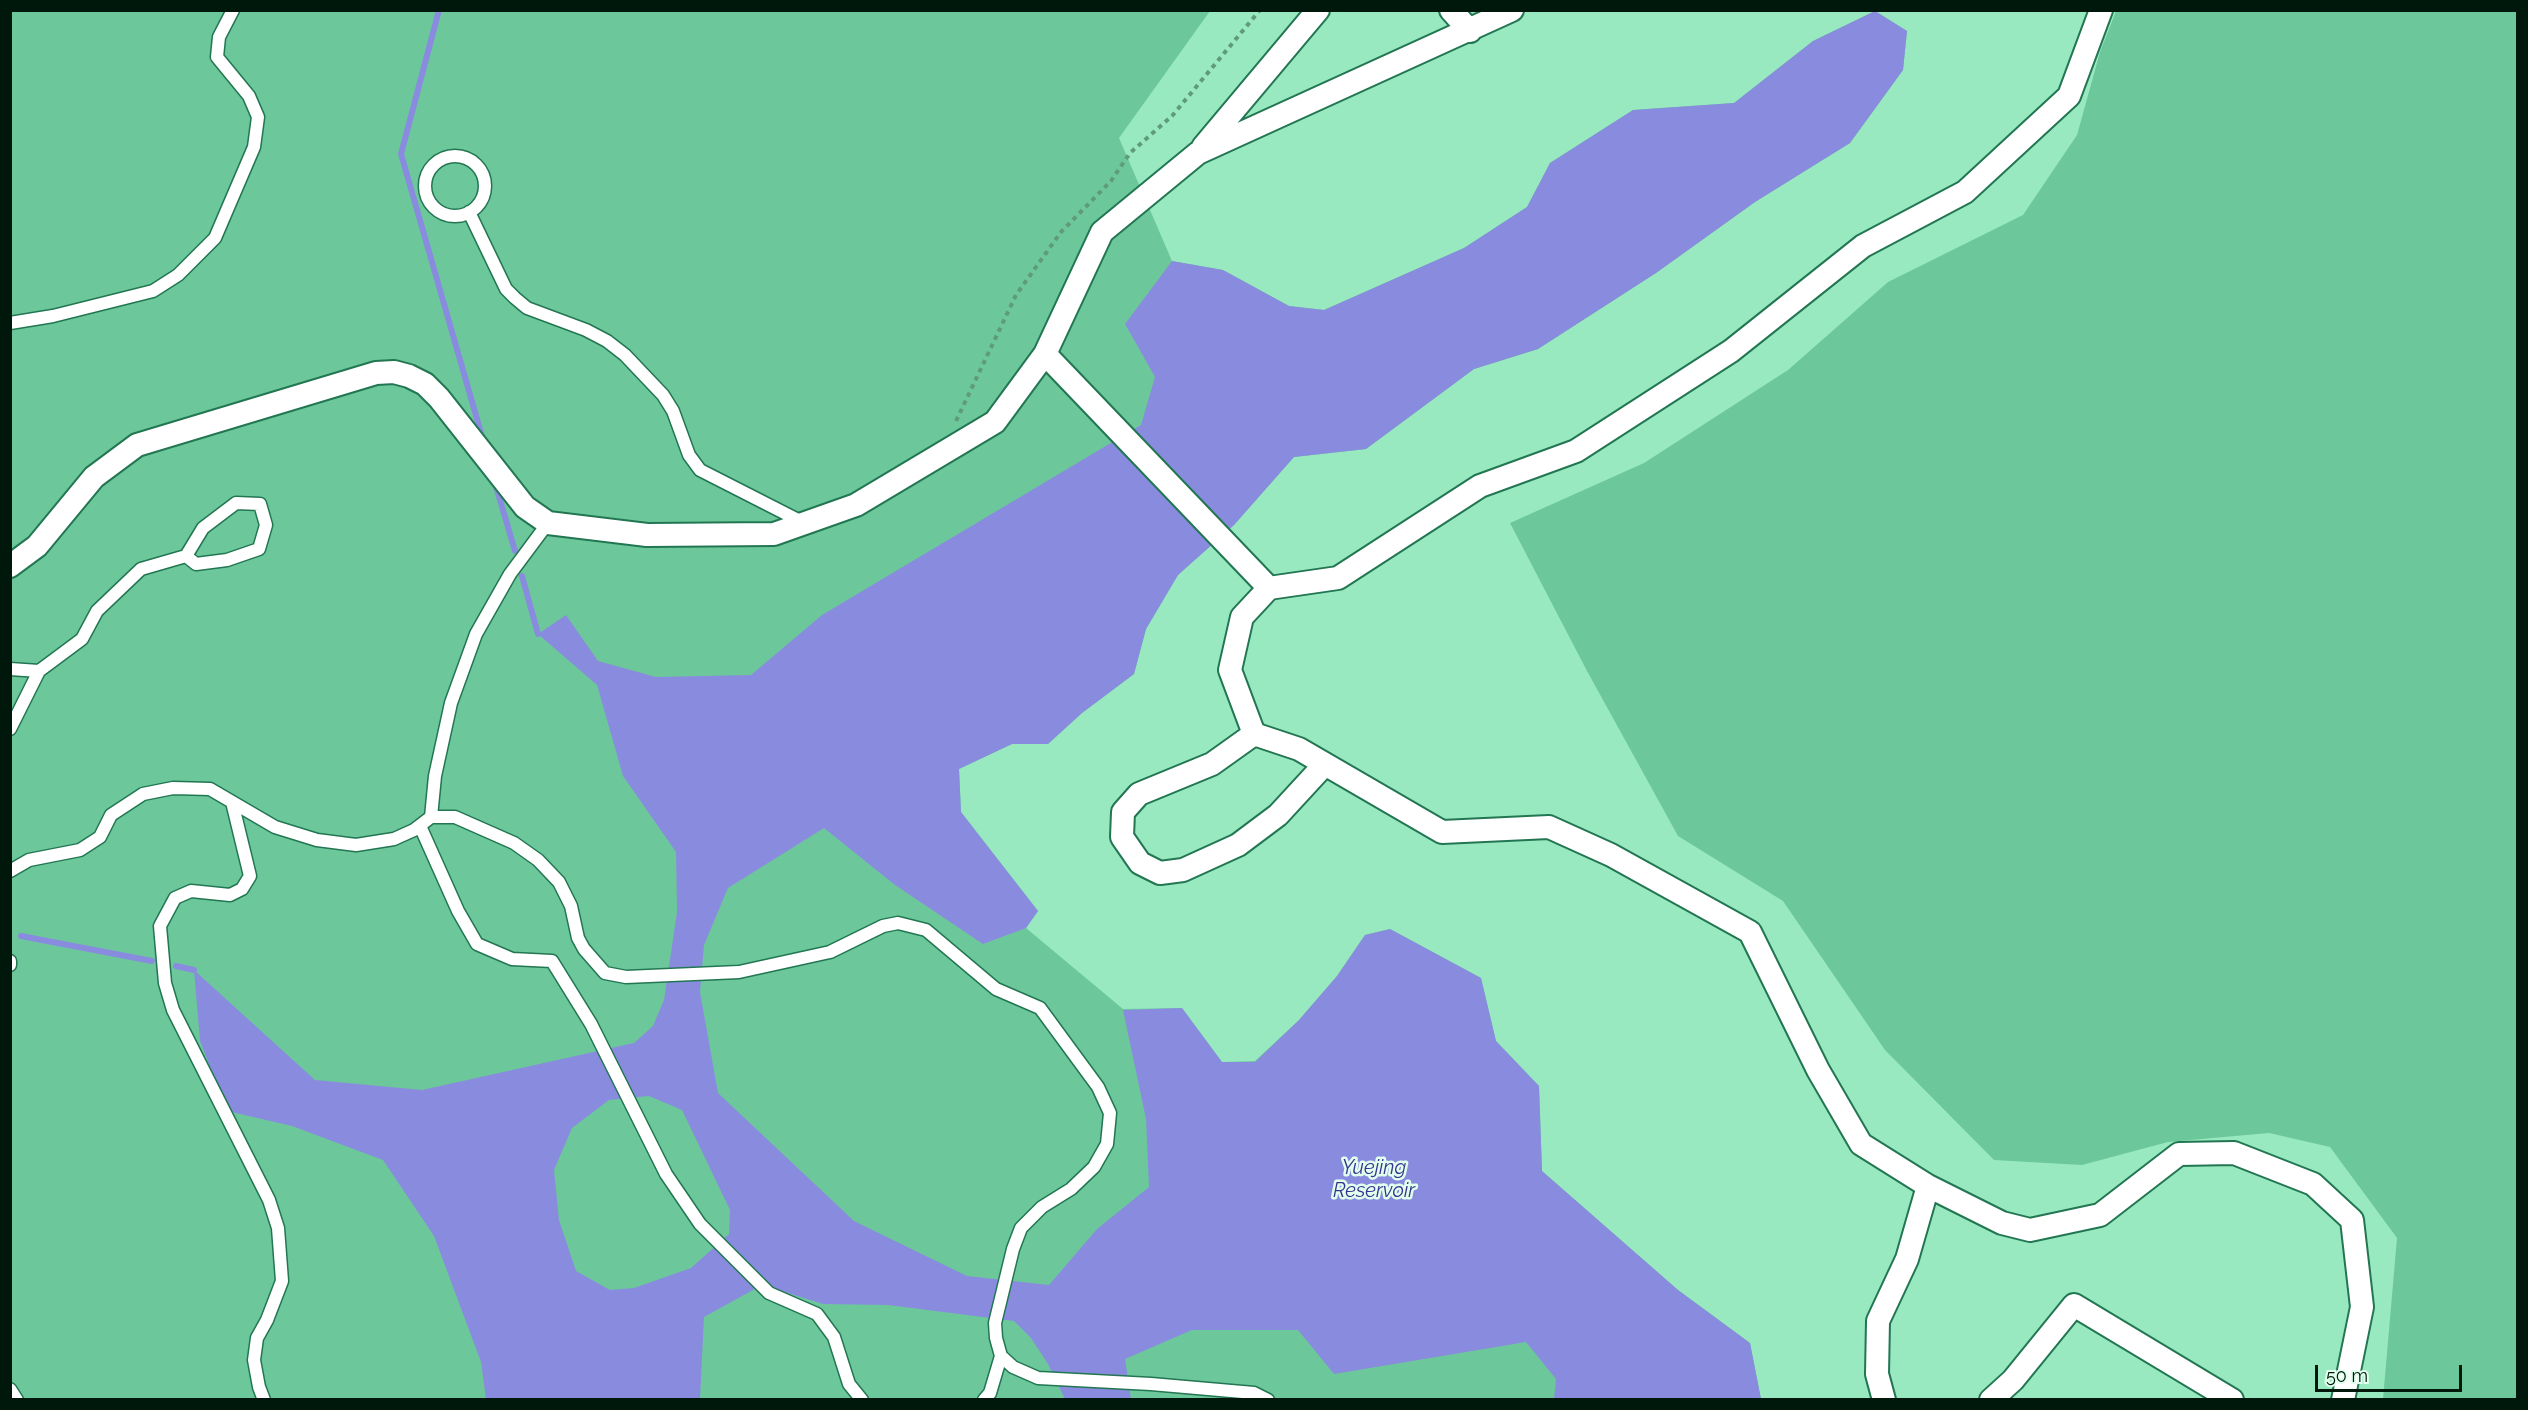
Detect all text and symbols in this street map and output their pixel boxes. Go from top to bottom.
water label: Yuejing Reservoir [1333,1156,1415,1203]
scale bar [2318,1353,2465,1391]
text: 50 m [2326,1365,2368,1386]

